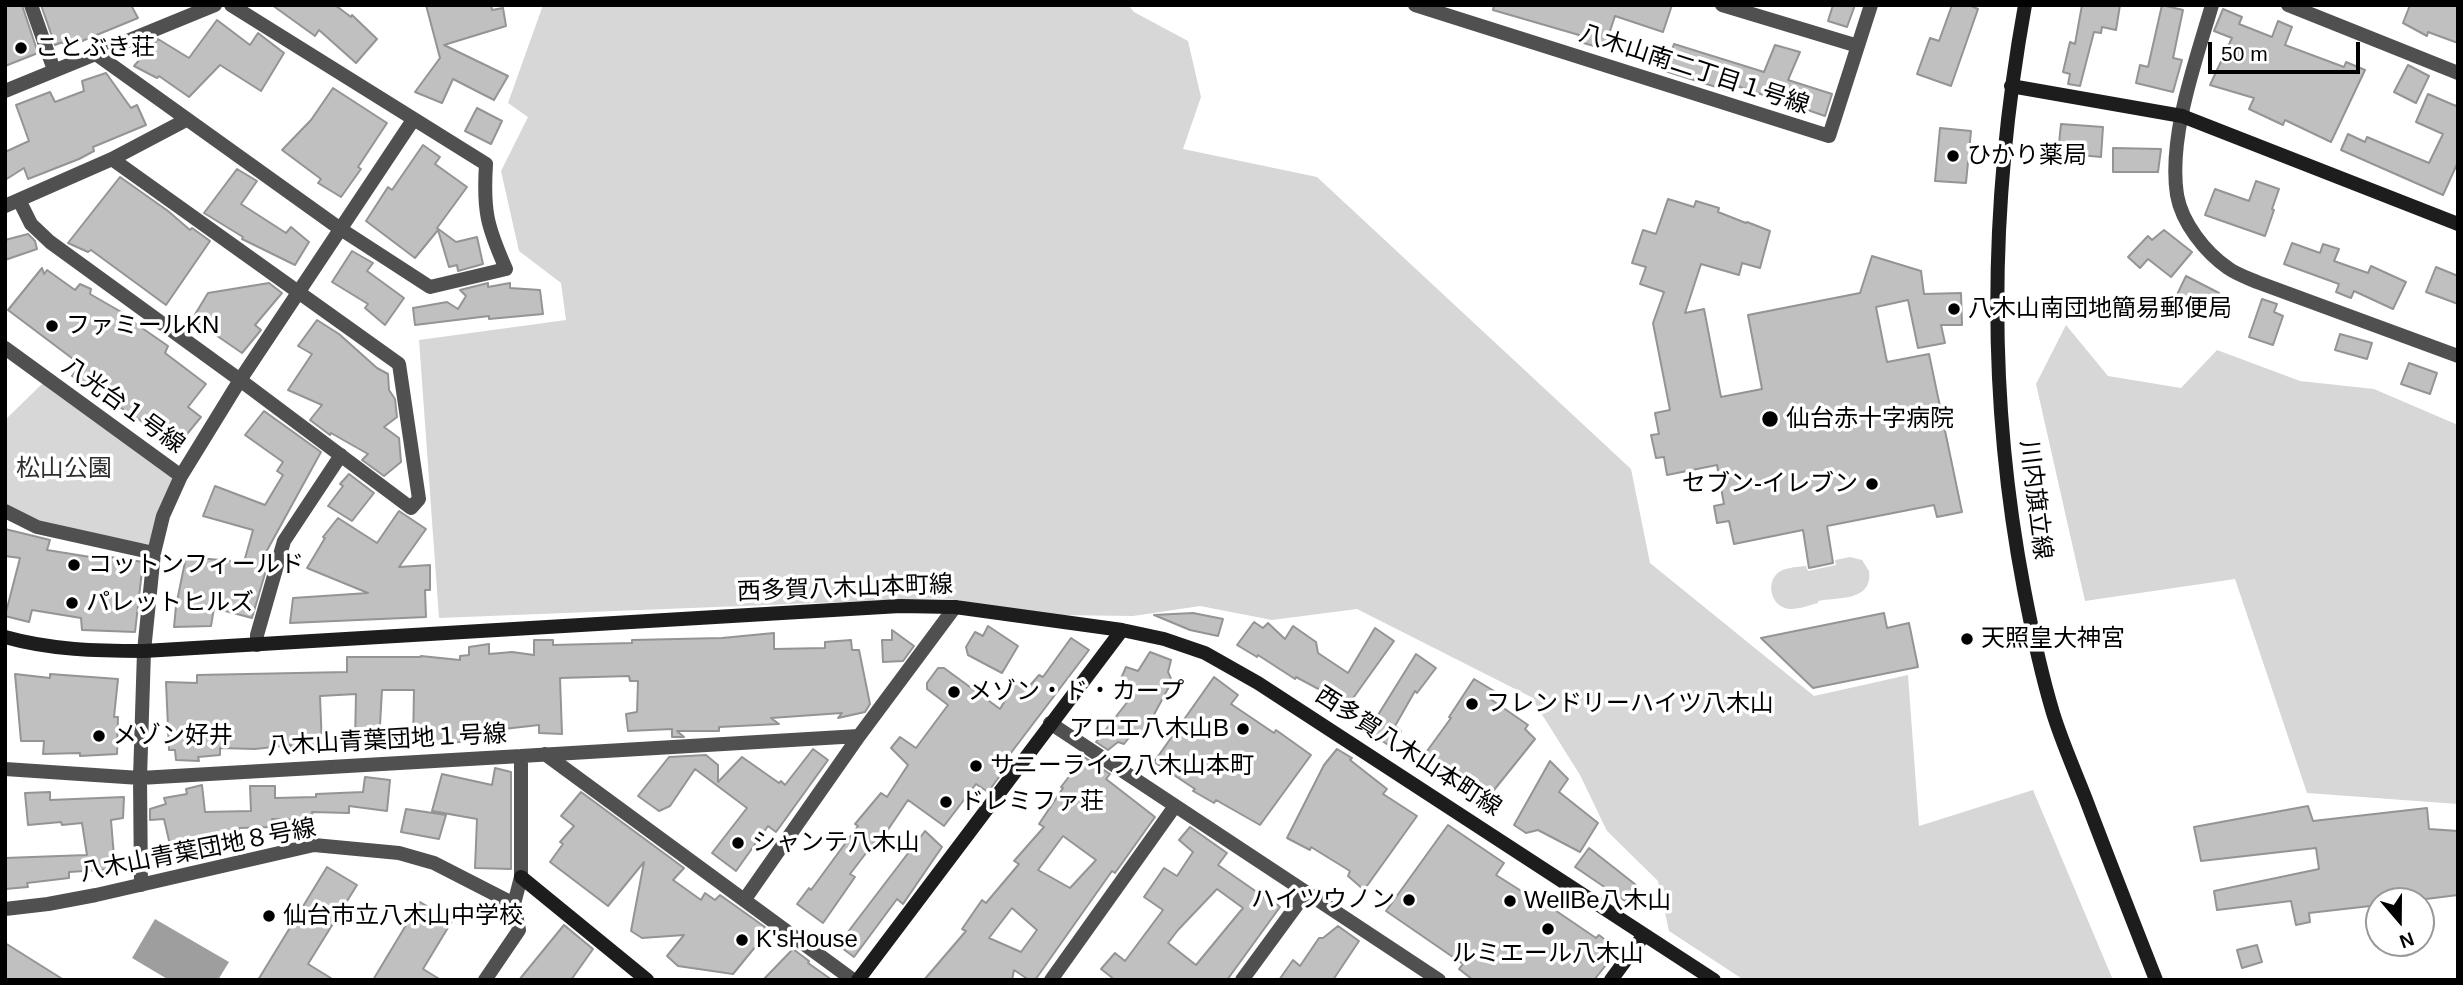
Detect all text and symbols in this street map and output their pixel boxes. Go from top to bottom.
street label: 八木山南二丁目１号線 [1575,19,1813,121]
scale bar [2211,28,2363,72]
place label: ことぶき荘 [35,34,155,62]
marker: ことぶき荘 [13,40,29,56]
text: 50 m [2221,42,2268,65]
place label: ひかり薬局 [1967,142,2087,170]
marker: ひかり薬局 [1945,148,1961,164]
place label: 八木山南団地簡易郵便局 [1968,295,2232,323]
marker: 八木山南団地簡易郵便局 [1946,301,1962,317]
place label: ファミールKN [66,312,219,340]
marker: ファミールKN [44,318,60,334]
street label: 八光台１号線 [56,352,190,460]
place label: 仙台赤十字病院 [1786,405,1954,433]
marker: 仙台赤十字病院 [1760,409,1780,429]
street label: 川内旗立線 [2013,439,2057,561]
park label: 松山公園 [16,455,112,483]
place label: セブン-イレブン [1682,470,1858,498]
marker: セブン-イレブン [1864,476,1880,492]
place label: コットンフィールド [88,551,304,579]
marker: コットンフィールド [66,557,82,573]
street label: 西多賀八木山本町線 [737,571,953,607]
place label: パレットヒルズ [86,589,254,617]
marker: パレットヒルズ [64,595,80,611]
place label: 天照皇大神宮 [1981,625,2125,653]
marker: 天照皇大神宮 [1959,631,1975,647]
place label: メゾン・ド・カープ [968,678,1184,706]
street label: 西多賀八木山本町線 [1310,681,1506,823]
marker: メゾン・ド・カープ [946,684,962,700]
place label: フレンドリーハイツ八木山 [1486,690,1774,718]
marker: フレンドリーハイツ八木山 [1464,696,1480,712]
place label: アロエ八木山B [1069,715,1229,743]
street label: 八木山青葉団地１号線 [266,720,508,762]
marker: アロエ八木山B [1235,721,1251,737]
place label: メゾン好井 [113,722,233,750]
marker: メゾン好井 [91,728,107,744]
place label: サニーライフ八木山本町 [990,752,1254,780]
marker: サニーライフ八木山本町 [968,758,984,774]
place label: ドレミファ荘 [960,788,1104,816]
marker: ドレミファ荘 [938,794,954,810]
street label: 八木山青葉団地８号線 [77,814,319,888]
place label: シャンテ八木山 [752,829,920,857]
marker: シャンテ八木山 [730,835,746,851]
place label: ハイツウノン [1251,886,1395,914]
place label: WellBe八木山 [1524,887,1672,915]
north arrow [2365,887,2435,957]
marker: ハイツウノン [1401,892,1417,908]
marker: WellBe八木山 [1502,893,1518,909]
place label: 仙台市立八木山中学校 [283,902,523,930]
marker: 仙台市立八木山中学校 [261,908,277,924]
marker: ルミエール八木山 [1540,921,1556,937]
place label: K'sHouse [756,926,858,954]
text: N [2397,928,2417,953]
marker: K'sHouse [734,932,750,948]
place label: ルミエール八木山 [1452,940,1644,968]

